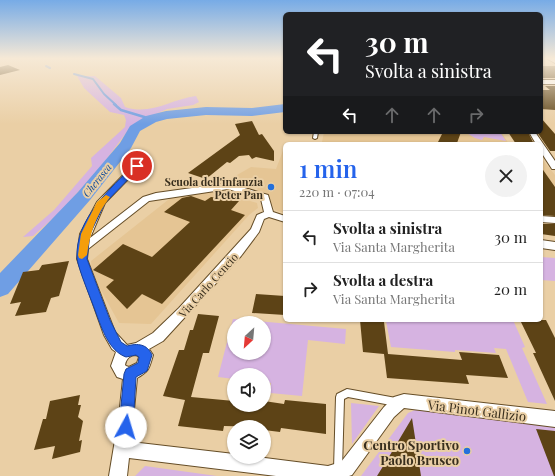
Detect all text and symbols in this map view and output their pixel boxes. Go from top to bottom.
text: 30 m [365,23,429,60]
icon: left [299,28,351,80]
text: Svolta a sinistra [365,59,492,83]
icon: left [339,104,361,126]
icon: ahead [381,104,403,126]
icon: ahead [423,104,445,126]
icon: right [465,104,487,126]
pin [120,149,154,183]
text: 1 min [299,152,357,184]
icon: arrive [126,155,148,177]
button: close [485,155,527,197]
water label: Cherasca [79,160,115,200]
place label: Scuola dell'infanzia Peter Pan [164,174,263,202]
marker: Scuola dell'infanzia Peter Pan [266,182,276,192]
text: 220 m · 07:04 [299,183,375,200]
text: Svolta a sinistra [333,218,442,238]
icon: left [299,226,321,248]
text: 30 m [494,227,527,247]
text: Via Santa Margherita [333,238,455,255]
street label: Via Carlo Cencio [174,250,241,321]
text: Svolta a destra [333,270,433,290]
icon: right [299,278,321,300]
text: 20 m [494,279,527,299]
text: Via Santa Margherita [333,290,455,307]
north arrow [227,316,271,360]
map controls [227,316,271,464]
button: sound [227,368,271,412]
street label: Via Pinot Gallizio [426,395,527,424]
position arrow [105,406,147,448]
button: layers [227,420,271,464]
place label: Centro Sportivo Paolo Brusco [363,436,459,468]
marker: Centro Sportivo Paolo Brusco [462,446,472,456]

